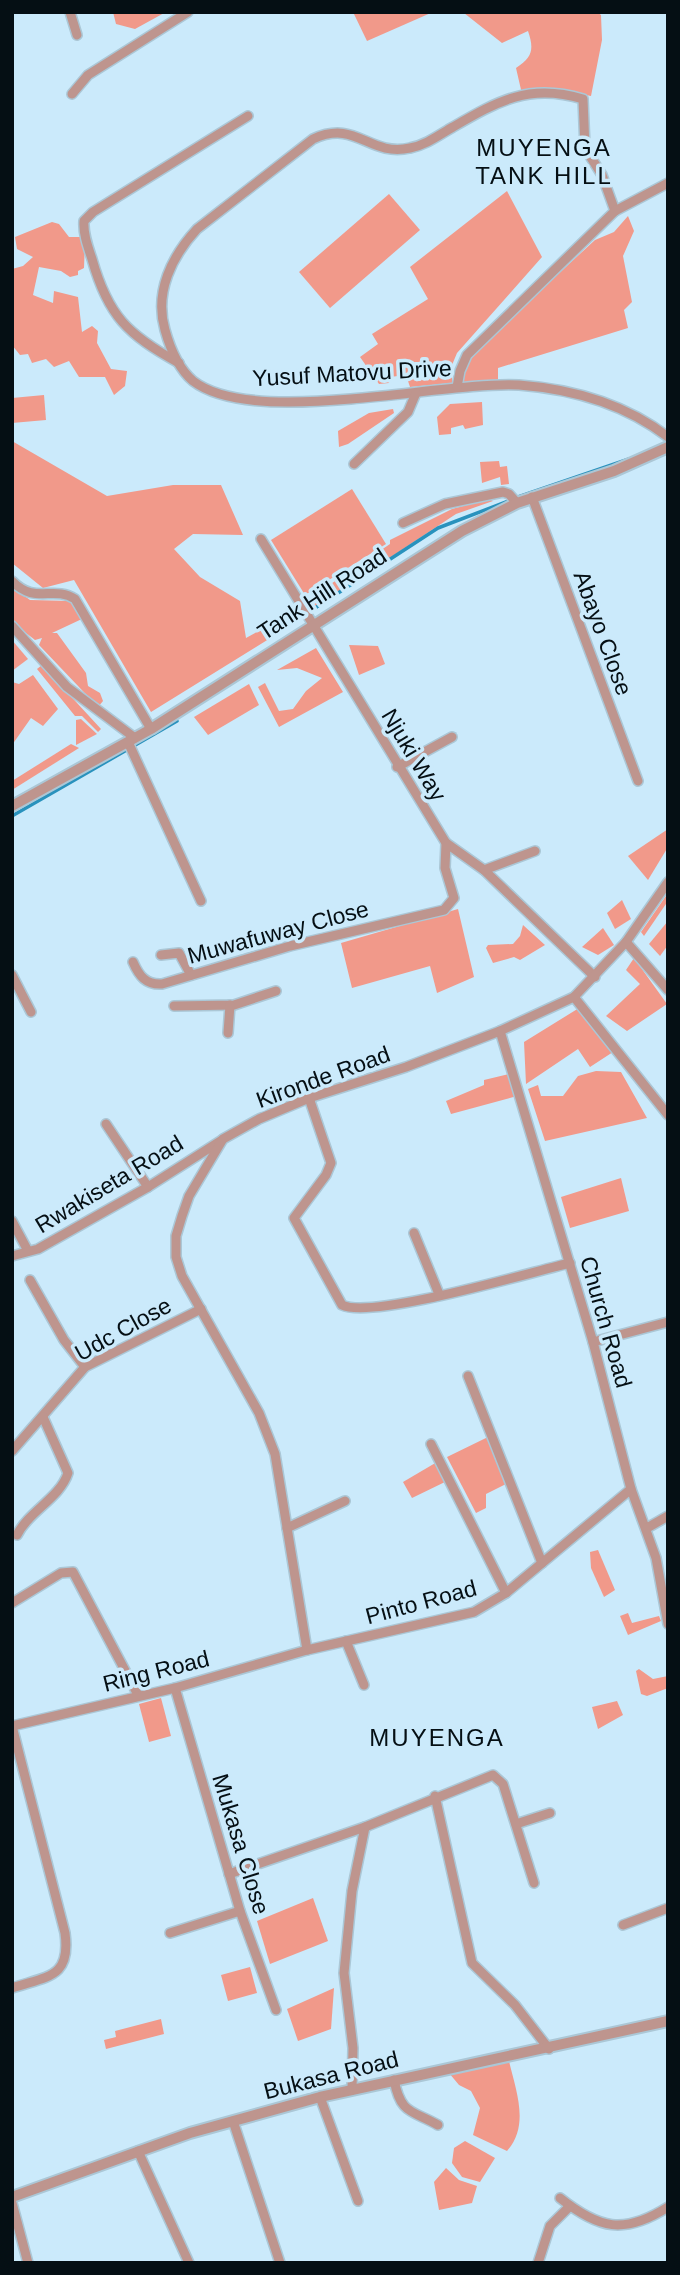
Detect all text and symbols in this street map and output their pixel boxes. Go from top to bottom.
district label: MUYENGA TANK HILL [475,134,613,189]
street label: Yusuf Matovu Drive [252,355,452,391]
street label: Tank Hill Road [253,543,391,645]
street label: Abayo Close [568,567,638,699]
street label: Njuki Way [376,704,452,806]
street label: Muwafuway Close [184,895,372,969]
street label: Kironde Road [252,1041,394,1113]
street label: Rwakiseta Road [31,1130,187,1238]
street label: Church Road [575,1253,637,1391]
street label: Udc Close [70,1292,176,1366]
street label: Pinto Road [363,1575,479,1629]
street label: Ring Road [100,1645,212,1697]
district label: MUYENGA [369,1724,505,1751]
street label: Mukasa Close [207,1771,275,1917]
street label: Bukasa Road [261,2046,401,2104]

